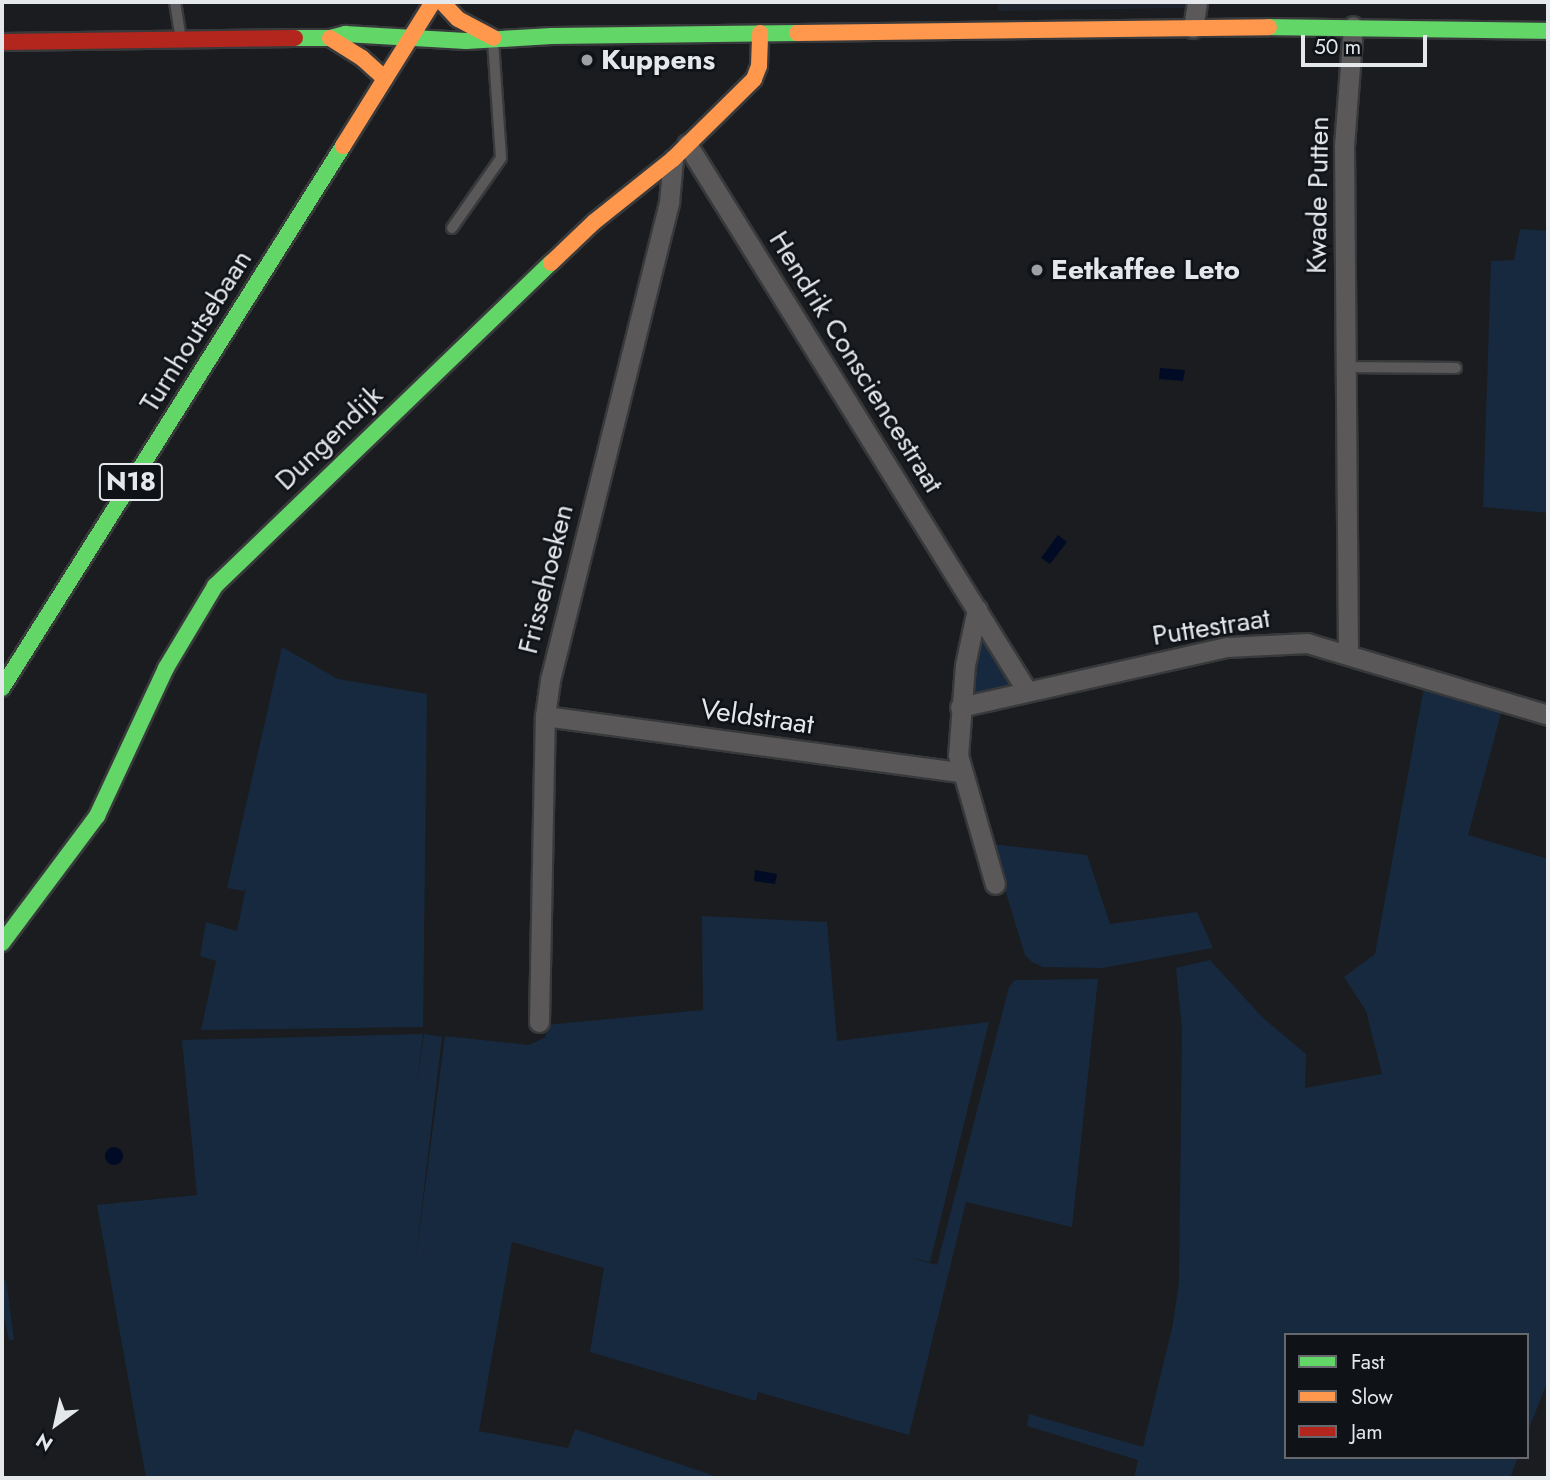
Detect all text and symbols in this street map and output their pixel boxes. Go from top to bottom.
scale bar [1305,21,1431,65]
text: 50 m [1314,32,1361,62]
place label: Kuppens [601,43,715,77]
marker: Kuppens [579,52,595,68]
street label: Kwade Putten [1300,116,1336,274]
street label: Hendrik Consciencestraat [762,225,950,499]
street label: Turnhoutsebaan [133,244,259,418]
place label: Eetkaffee Leto [1051,253,1240,287]
marker: Eetkaffee Leto [1029,262,1045,278]
street label: Dungendijk [268,379,390,497]
road number: N18 [98,460,164,504]
street label: Frissehoeken [511,501,581,657]
street label: Puttestraat [1150,601,1272,653]
street label: Veldstraat [698,692,816,742]
legend [1284,1333,1529,1459]
text: Fast [1351,1347,1384,1377]
text: Slow [1351,1382,1393,1412]
north arrow [21,1389,91,1459]
text: Jam [1351,1417,1383,1447]
text: N [31,1427,58,1457]

